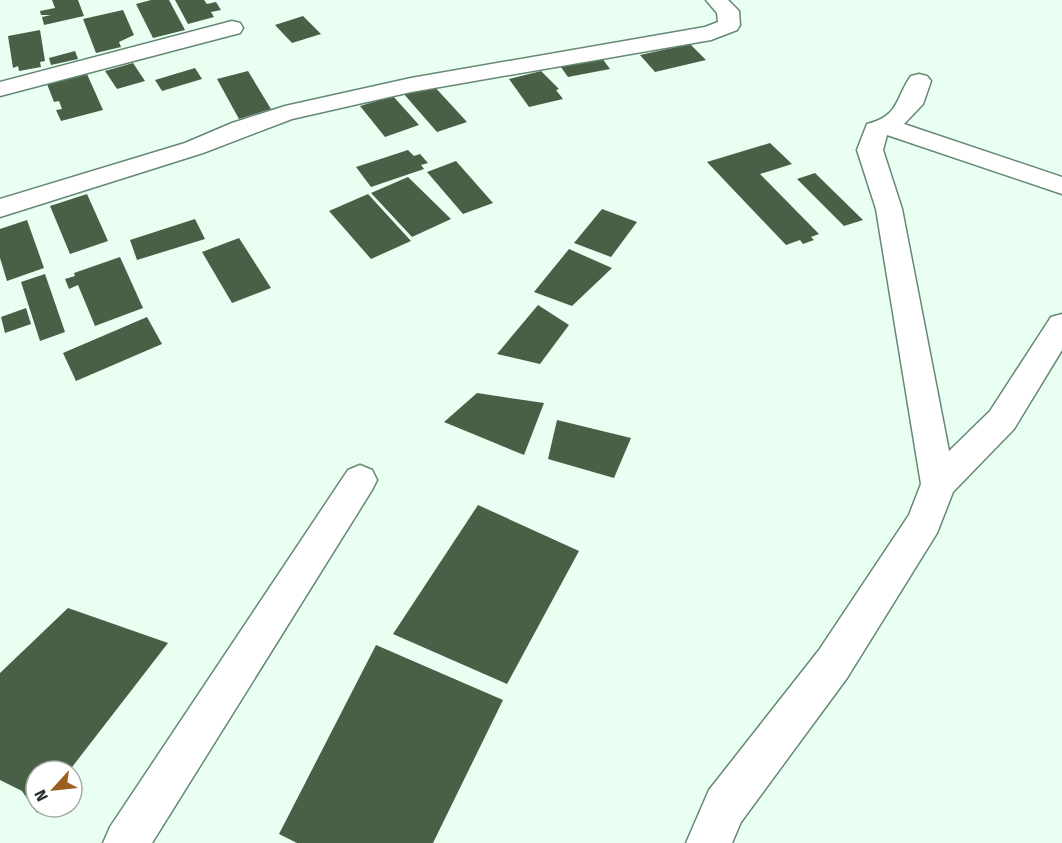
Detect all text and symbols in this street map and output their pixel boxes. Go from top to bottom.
north arrow [24,759,84,819]
text: N [30,787,52,805]

